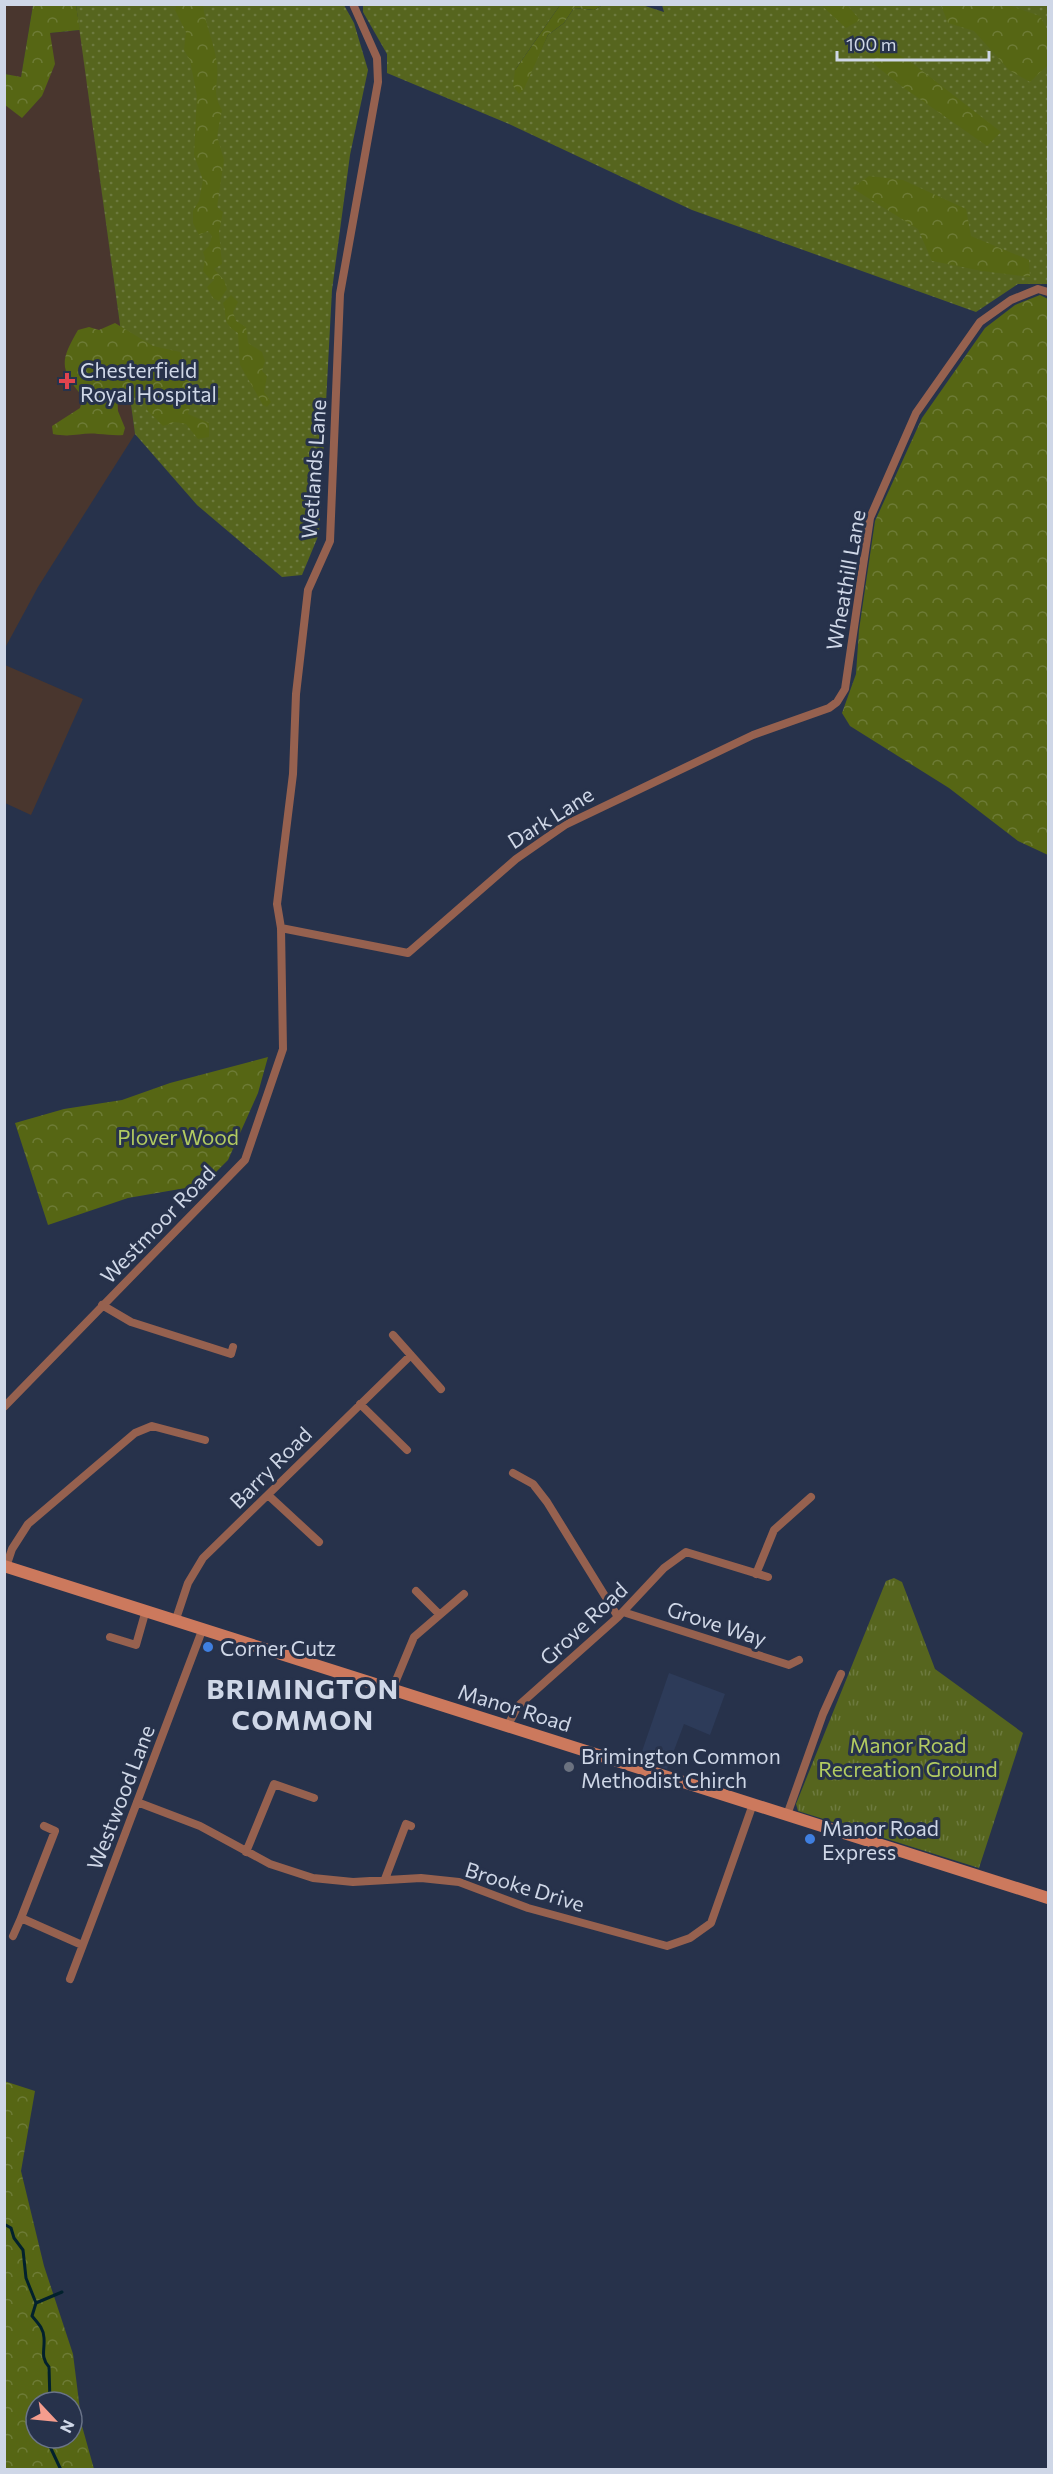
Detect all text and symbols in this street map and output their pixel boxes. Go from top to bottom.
scale bar [837,24,988,62]
text: 100 m [846,33,896,55]
place label: Chesterfield Royal Hospital [80,357,217,406]
marker: Chesterfield Royal Hospital [58,372,76,390]
street label: Wetlands Lane [296,398,330,540]
street label: Wheathill Lane [820,508,870,652]
street label: Dark Lane [503,781,597,853]
park label: Plover Wood [117,1124,239,1149]
street label: Westmoor Road [95,1160,219,1288]
street label: Barry Road [224,1421,316,1513]
street label: Grove Road [534,1576,632,1670]
street label: Grove Way [664,1595,770,1651]
place label: Corner Cutz [220,1635,336,1660]
marker: Corner Cutz [201,1640,215,1654]
district label: BRIMINGTON COMMON [206,1672,400,1736]
street label: Manor Road [455,1678,575,1736]
street label: Westwood Lane [81,1721,159,1873]
park label: Manor Road Recreation Ground [818,1732,998,1781]
place label: Brimington Common Methodist Chirch [581,1743,781,1792]
marker: Brimington Common Methodist Chirch [562,1760,576,1774]
place label: Manor Road Express [822,1815,939,1864]
marker: Manor Road Express [803,1832,817,1846]
street label: Brooke Drive [462,1856,588,1916]
north arrow [24,2390,84,2450]
text: N [57,2417,79,2436]

